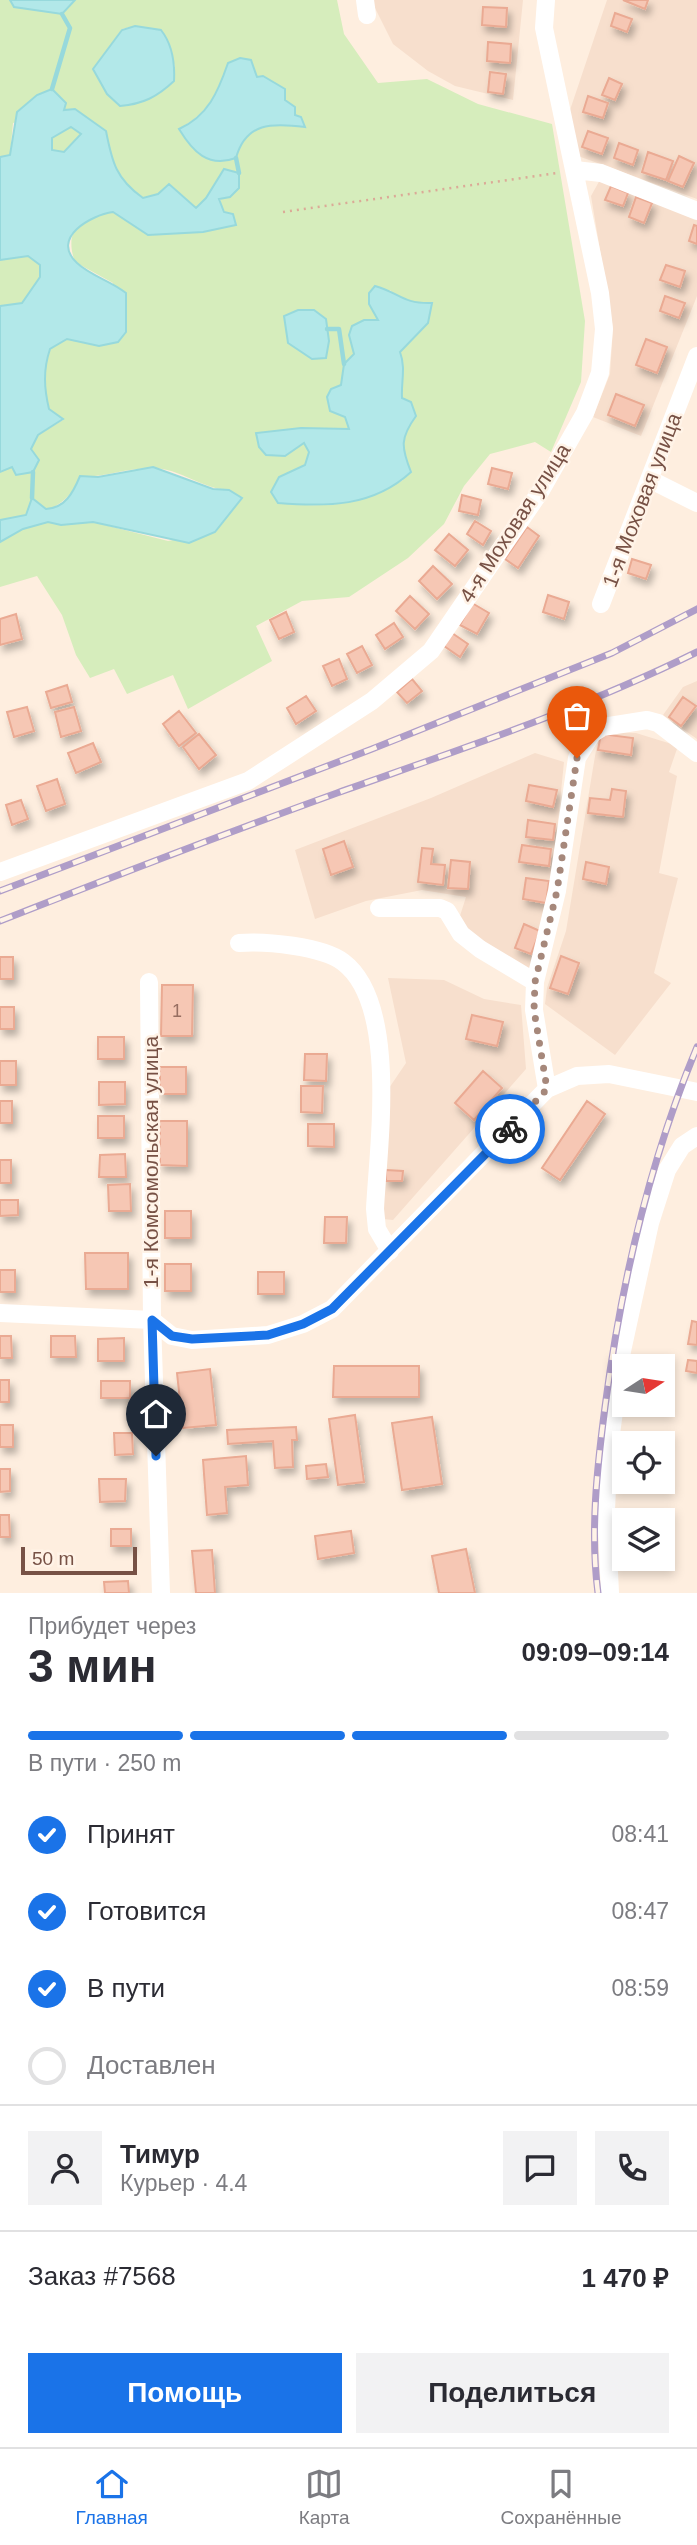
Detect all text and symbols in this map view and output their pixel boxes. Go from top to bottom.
street label: 1-я Моховая улица [598,409,685,590]
street label: 4-я Моховая улица [455,439,575,606]
pin [547,686,607,758]
icon: bag [558,697,596,735]
house number: 1 [172,1001,182,1021]
street label: 1-я Комсомольская улица [139,1036,162,1288]
courier [475,1094,545,1164]
icon: bike [491,1110,529,1148]
north arrow [612,1354,676,1418]
map controls [612,1354,675,1571]
pin [126,1384,186,1456]
icon: home [137,1395,175,1433]
button: locate [612,1431,675,1494]
button: layers [612,1508,675,1571]
scale bar [21,1544,136,1576]
text: 50 m [32,1548,74,1569]
text: Прибудет через [28,1613,196,1639]
text: 09:09–09:14 [522,1637,669,1667]
text: 3 мин [28,1640,156,1692]
text: В пути · 250 m [28,1750,181,1776]
icon: check [28,1816,66,1854]
text: Принят [87,1819,175,1849]
text: 08:41 [611,1821,669,1847]
icon: check [28,1893,66,1931]
text: Готовится [87,1896,206,1926]
text: 08:47 [611,1898,669,1924]
icon: check [28,1970,66,2008]
text: В пути [87,1973,165,2003]
text: 08:59 [611,1975,669,2001]
text: Доставлен [87,2050,216,2080]
button: person [28,2131,102,2205]
button: chat [503,2131,577,2205]
button: phone [595,2131,669,2205]
text: Тимур [120,2139,200,2169]
text: Курьер · 4.4 [120,2170,247,2196]
text: Заказ #7568 [28,2261,176,2291]
text: 1 470 ₽ [582,2263,669,2293]
button: Помощь [28,2353,342,2433]
button: Поделиться [356,2353,669,2433]
tab: Главная [75,2465,148,2529]
tab: Карта [299,2465,350,2529]
tab: Сохранённые [501,2465,622,2529]

